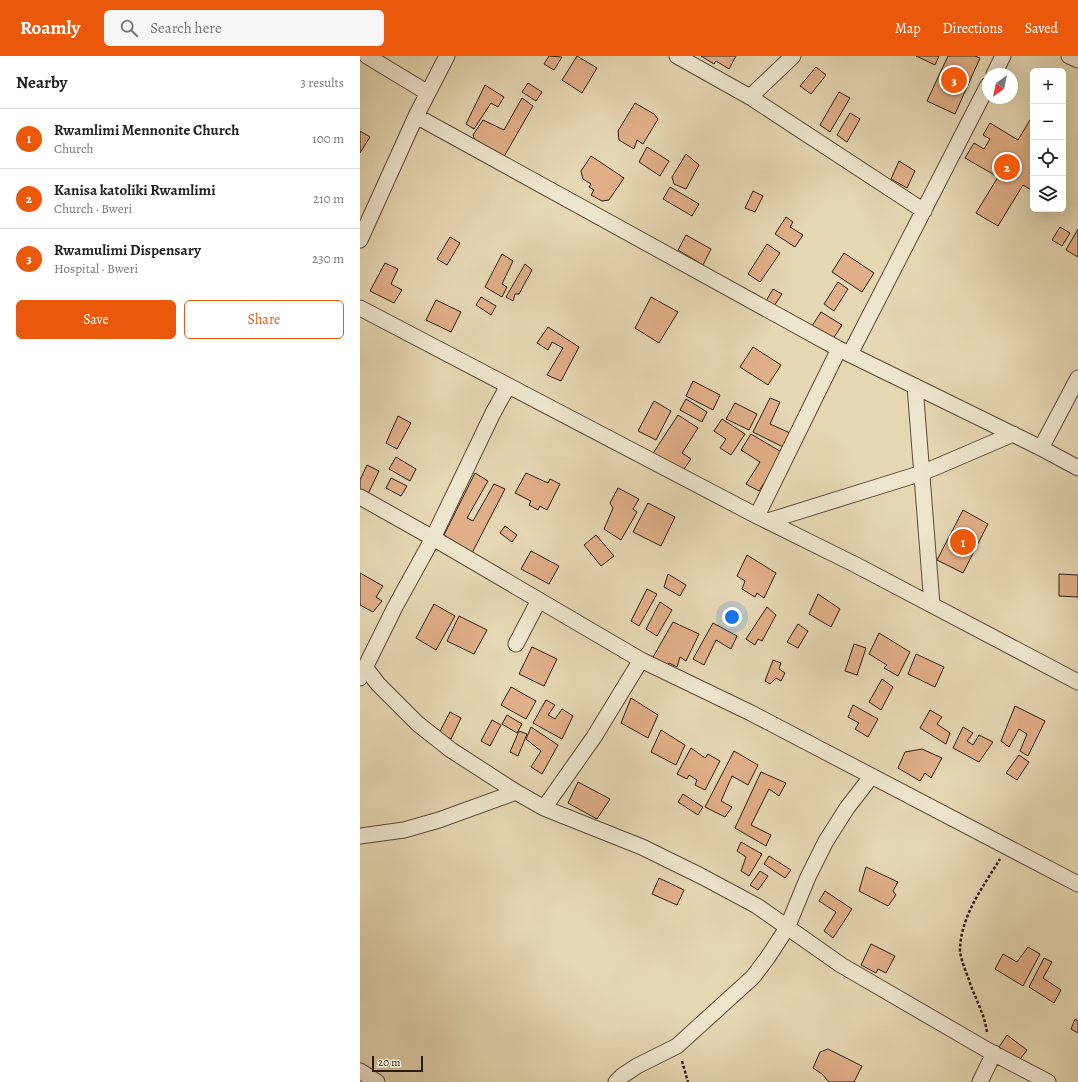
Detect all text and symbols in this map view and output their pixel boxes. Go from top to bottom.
search box [104,10,384,46]
text: Roamly [20,15,80,41]
icon: search [118,17,140,39]
text: Search here [150,18,222,38]
text: Map [895,19,921,38]
text: Directions [943,19,1003,38]
text: Saved [1025,19,1058,38]
pin: 3 [941,65,967,95]
north arrow [982,68,1018,104]
map controls [1030,68,1066,212]
button: + [1030,68,1066,104]
text: Nearby [16,71,67,94]
text: 3 results [300,74,344,91]
button: − [1030,104,1066,140]
text: Rwamlimi Mennonite Church [54,120,239,140]
text: 1 [27,130,31,147]
text: 100 m [312,130,344,147]
text: Church [54,140,93,157]
button: locate [1030,140,1066,176]
pin: 2 [994,152,1020,182]
button: layers [1030,176,1066,212]
text: Kanisa katoliki Rwamlimi [54,180,216,200]
text: 2 [26,190,32,207]
text: 210 m [313,190,344,207]
text: Church · Bweri [54,200,132,217]
text: Rwamulimi Dispensary [54,240,201,260]
text: 3 [26,250,32,267]
text: 230 m [312,250,344,267]
text: Hospital · Bweri [54,260,138,277]
button: Save [16,300,176,339]
button: Share [184,300,344,339]
pin: 1 [950,527,976,557]
your location [722,607,742,627]
scale bar [372,1054,423,1073]
text: 20 m [378,1055,400,1070]

